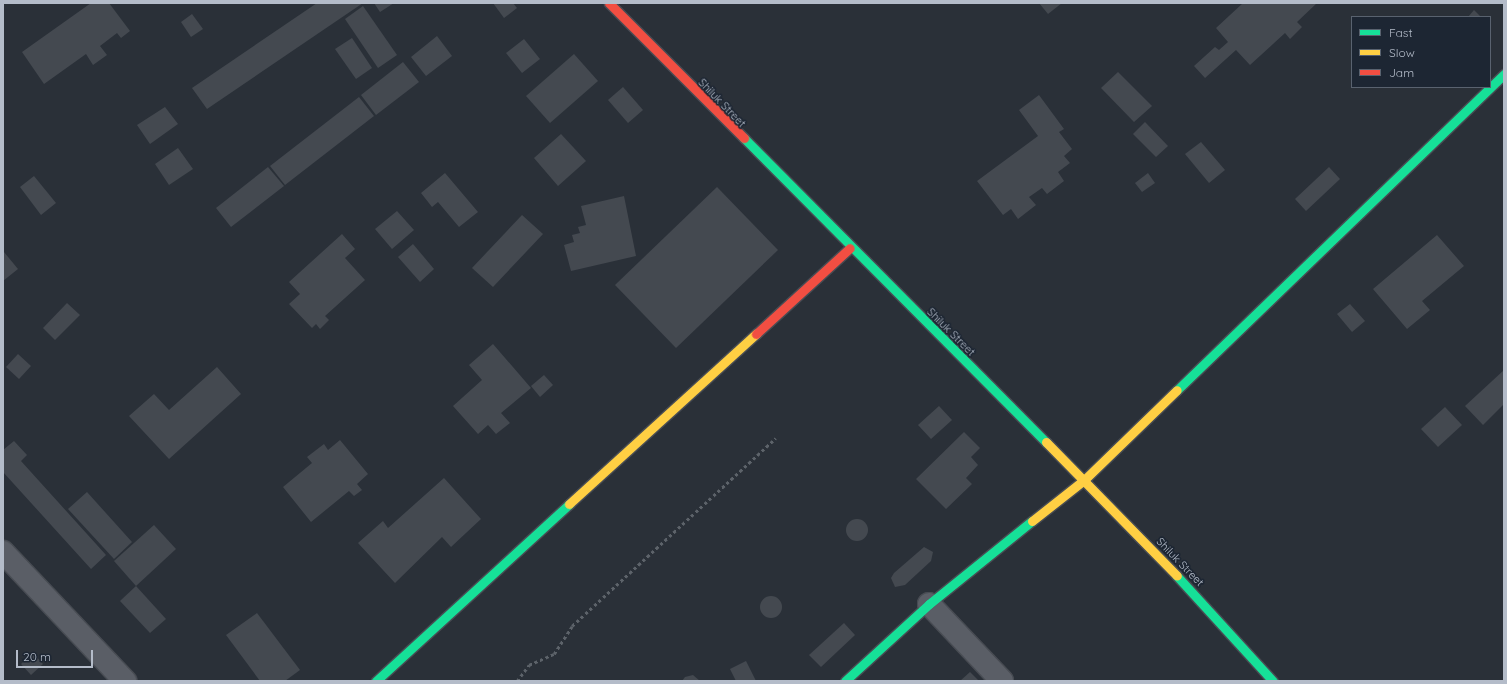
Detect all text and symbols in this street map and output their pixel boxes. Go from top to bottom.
legend [1351,16,1491,88]
text: Fast [1389,25,1413,40]
text: Slow [1389,45,1415,60]
text: Jam [1389,65,1414,80]
street label: Shiluk Street [696,76,748,130]
street label: Shiluk Street [924,305,978,359]
street label: Shiluk Street [1154,535,1206,589]
scale bar [18,642,95,668]
text: 20 m [23,649,51,664]

